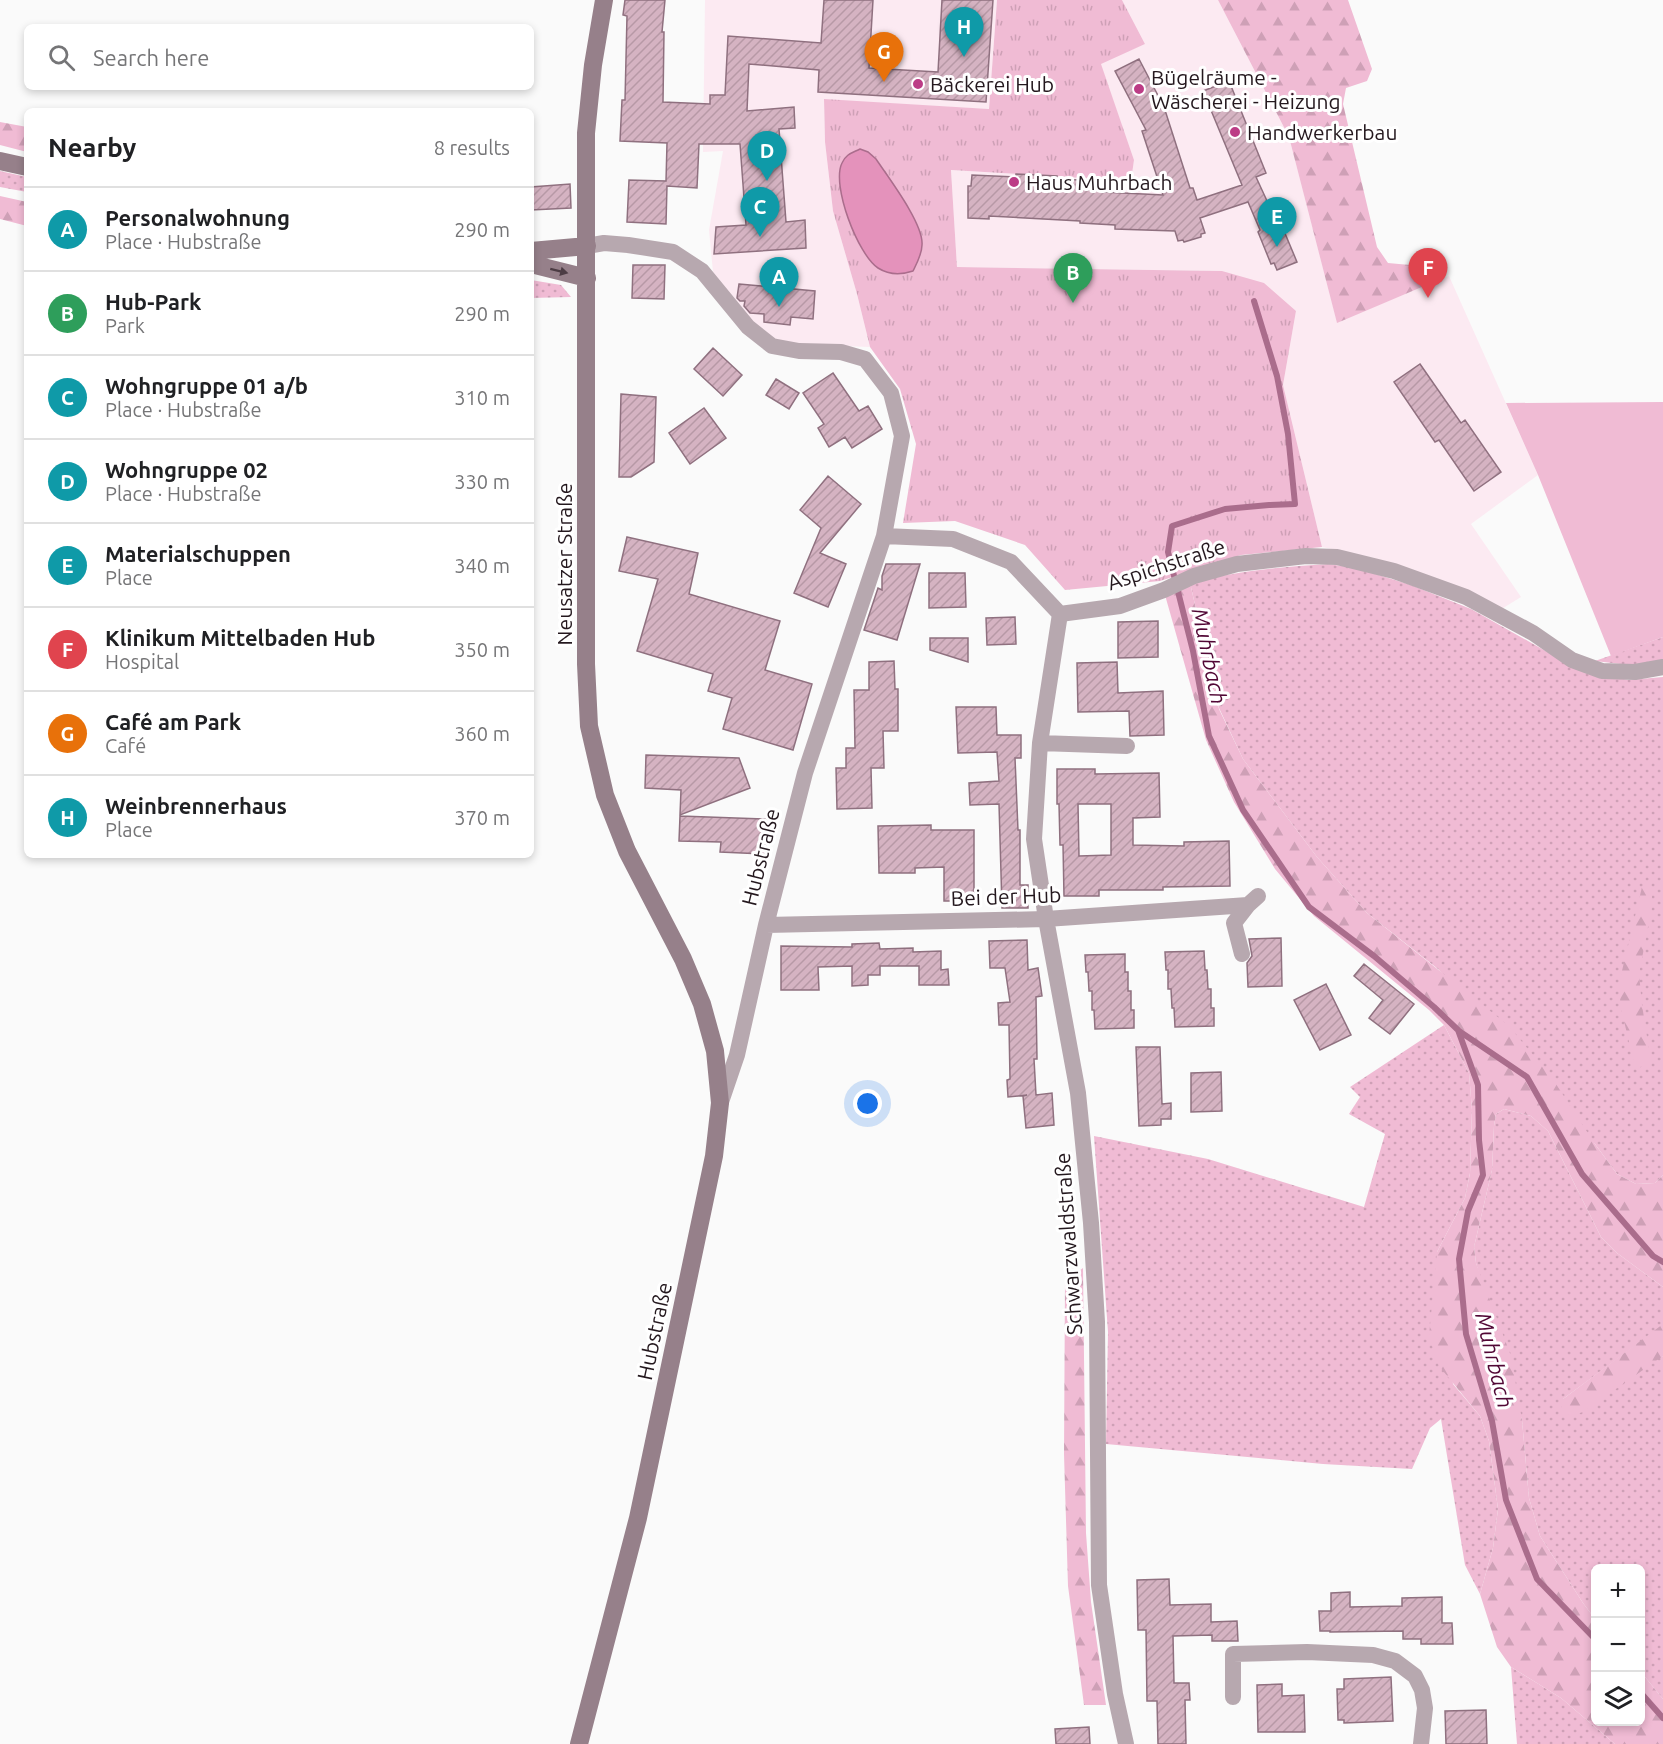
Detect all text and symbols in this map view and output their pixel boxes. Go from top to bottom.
pin: H [944,8,984,57]
search box [24,24,534,90]
pin: G [864,32,904,82]
icon: search [45,41,78,74]
text: Search here [93,45,209,70]
place label: Bügelräume - Wäscherei - Heizung [1151,65,1341,113]
place label: Bäckerei Hub [930,72,1054,96]
marker: Bäckerei Hub [911,77,925,91]
marker: Bügelräume - Wäscherei - Heizung [1132,82,1146,96]
place label: Handwerkerbau [1247,120,1397,144]
marker: Handwerkerbau [1228,125,1242,139]
pin: D [748,132,786,181]
text: Nearby [48,133,136,162]
text: 8 results [434,136,510,159]
place label: Haus Muhrbach [1026,170,1172,194]
marker: Haus Muhrbach [1007,175,1021,189]
pin: C [740,188,780,237]
pin: E [1258,198,1296,247]
text: Personalwohnung [105,205,290,230]
text: A [60,218,75,241]
text: 290 m [454,218,510,241]
text: Place · Hubstraße [105,230,261,253]
pin: F [1408,248,1448,298]
pin: B [1054,254,1092,303]
pin: A [760,258,798,307]
one-way arrow [550,267,568,277]
text: Hub-Park [105,289,201,314]
text: B [61,302,74,325]
text: 290 m [454,302,510,325]
text: Park [105,314,145,337]
text: Wohngruppe 01 a/b [105,373,308,398]
text: C [61,386,74,409]
text: 310 m [454,386,510,409]
text: Place · Hubstraße [105,398,261,421]
text: Wohngruppe 02 [105,457,268,482]
text: D [60,470,75,493]
text: 330 m [454,470,510,493]
text: Place · Hubstraße [105,482,261,505]
street label: Neusatzer Straße [552,483,576,645]
street label: Aspichstraße [1104,534,1228,594]
text: Materialschuppen [105,541,291,566]
text: E [62,554,73,577]
text: 340 m [454,554,510,577]
text: Place [105,566,153,589]
water label: Muhrbach [1188,606,1232,706]
text: Klinikum Mittelbaden Hub [105,625,375,650]
text: F [62,638,73,661]
text: 350 m [454,638,510,661]
text: Hospital [105,650,179,673]
text: Café am Park [105,709,241,734]
text: G [61,722,74,745]
text: 360 m [454,722,510,745]
text: Café [105,734,146,757]
text: Weinbrennerhaus [105,793,287,818]
text: H [60,806,75,829]
text: 370 m [454,806,510,829]
street label: Hubstraße [736,806,784,908]
text: Place [105,818,153,841]
street label: Bei der Hub [950,882,1062,910]
your location [853,1089,882,1118]
street label: Schwarzwaldstraße [1050,1152,1086,1336]
street label: Hubstraße [632,1280,676,1382]
water label: Muhrbach [1471,1310,1519,1410]
map controls [1591,1564,1645,1726]
button: + [1591,1564,1645,1618]
button: − [1591,1618,1645,1672]
button: layers [1591,1672,1645,1726]

